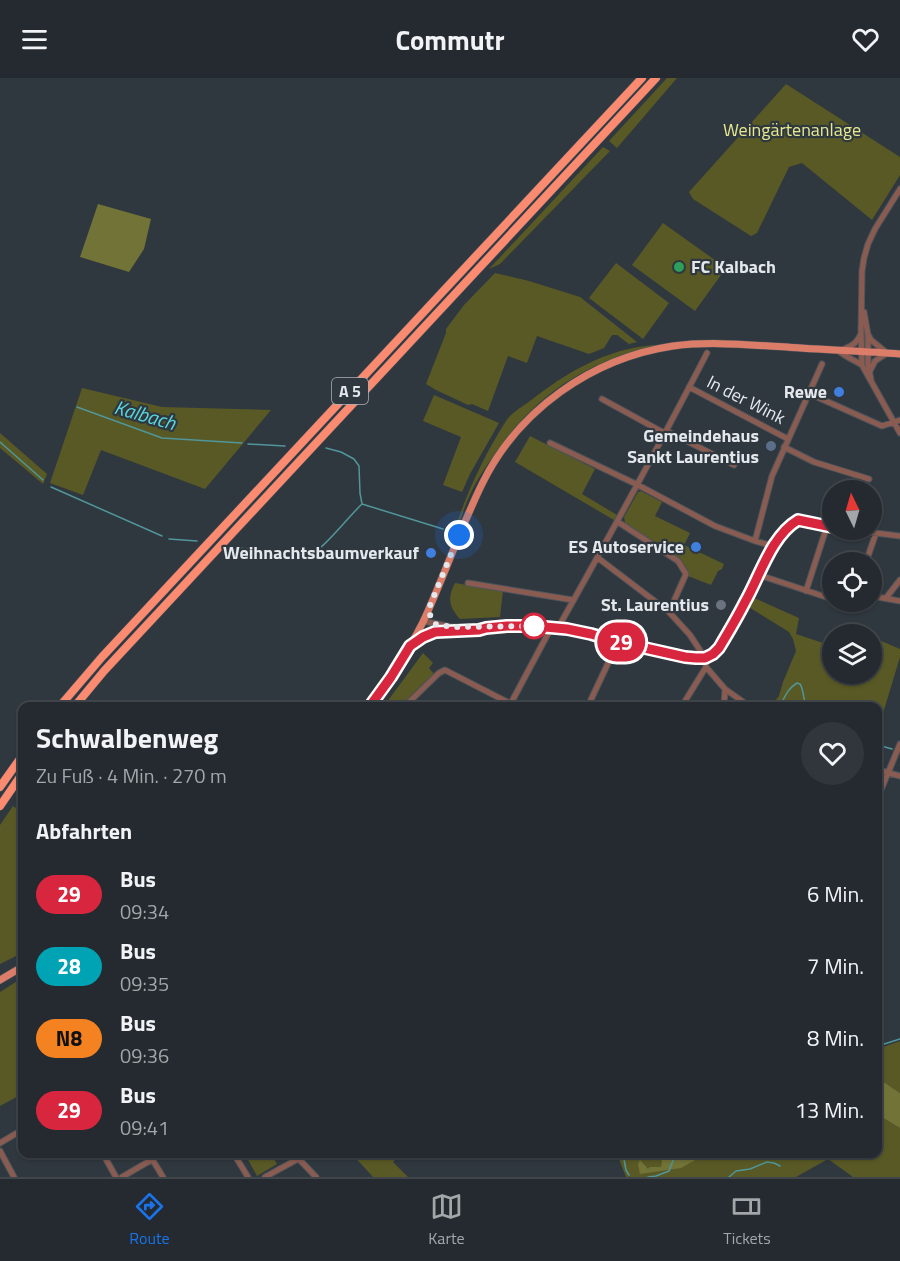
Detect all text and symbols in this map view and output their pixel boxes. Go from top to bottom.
text: Commutr [396,19,504,60]
icon: menu [18,23,51,56]
icon: heart [849,23,882,56]
park label: Weingärtenanlage [723,116,861,143]
place label: FC Kalbach [691,253,776,280]
marker: FC Kalbach [672,260,686,274]
street label: In der Wink [702,368,791,431]
road number: A 5 [332,378,368,404]
place label: Rewe [784,378,827,405]
marker: Rewe [832,385,846,399]
water label: Kalbach [111,391,180,438]
place label: Gemeindehaus Sankt Laurentius [627,422,759,470]
marker: Gemeindehaus Sankt Laurentius [764,439,778,453]
north arrow [822,480,882,540]
map controls [822,480,882,684]
your location [444,520,474,550]
place label: ES Autoservice [568,533,684,560]
place label: Weihnachtsbaumverkauf [223,539,420,566]
marker: ES Autoservice [689,540,703,554]
marker: Weihnachtsbaumverkauf [424,546,438,560]
button: locate [822,552,882,612]
place label: St. Laurentius [601,591,709,618]
marker: St. Laurentius [714,598,728,612]
unlabelled marker [521,613,547,639]
line badge: 29 [594,622,648,662]
button: layers [822,624,882,684]
text: 29 [609,626,633,658]
text: Schwalbenweg [36,716,218,759]
button: heart [801,722,864,785]
text: Zu Fuß · 4 Min. · 270 m [36,760,227,791]
text: Abfahrten [36,814,132,848]
text: Bus [120,862,156,896]
text: 6 Min. [807,877,864,911]
text: 29 [57,878,81,910]
text: 09:34 [120,896,169,927]
text: Bus [120,934,156,968]
text: 7 Min. [807,949,864,983]
text: 28 [57,950,81,982]
text: 09:35 [120,968,169,999]
text: Bus [120,1006,156,1040]
text: 8 Min. [807,1021,864,1055]
text: N8 [56,1022,82,1054]
text: 09:36 [120,1040,169,1071]
text: Bus [120,1078,156,1112]
text: 13 Min. [795,1093,864,1127]
text: 29 [57,1094,81,1126]
text: 09:41 [120,1112,169,1143]
tab: Route [129,1190,170,1250]
tab: Karte [428,1190,465,1250]
tab: Tickets [723,1190,771,1250]

